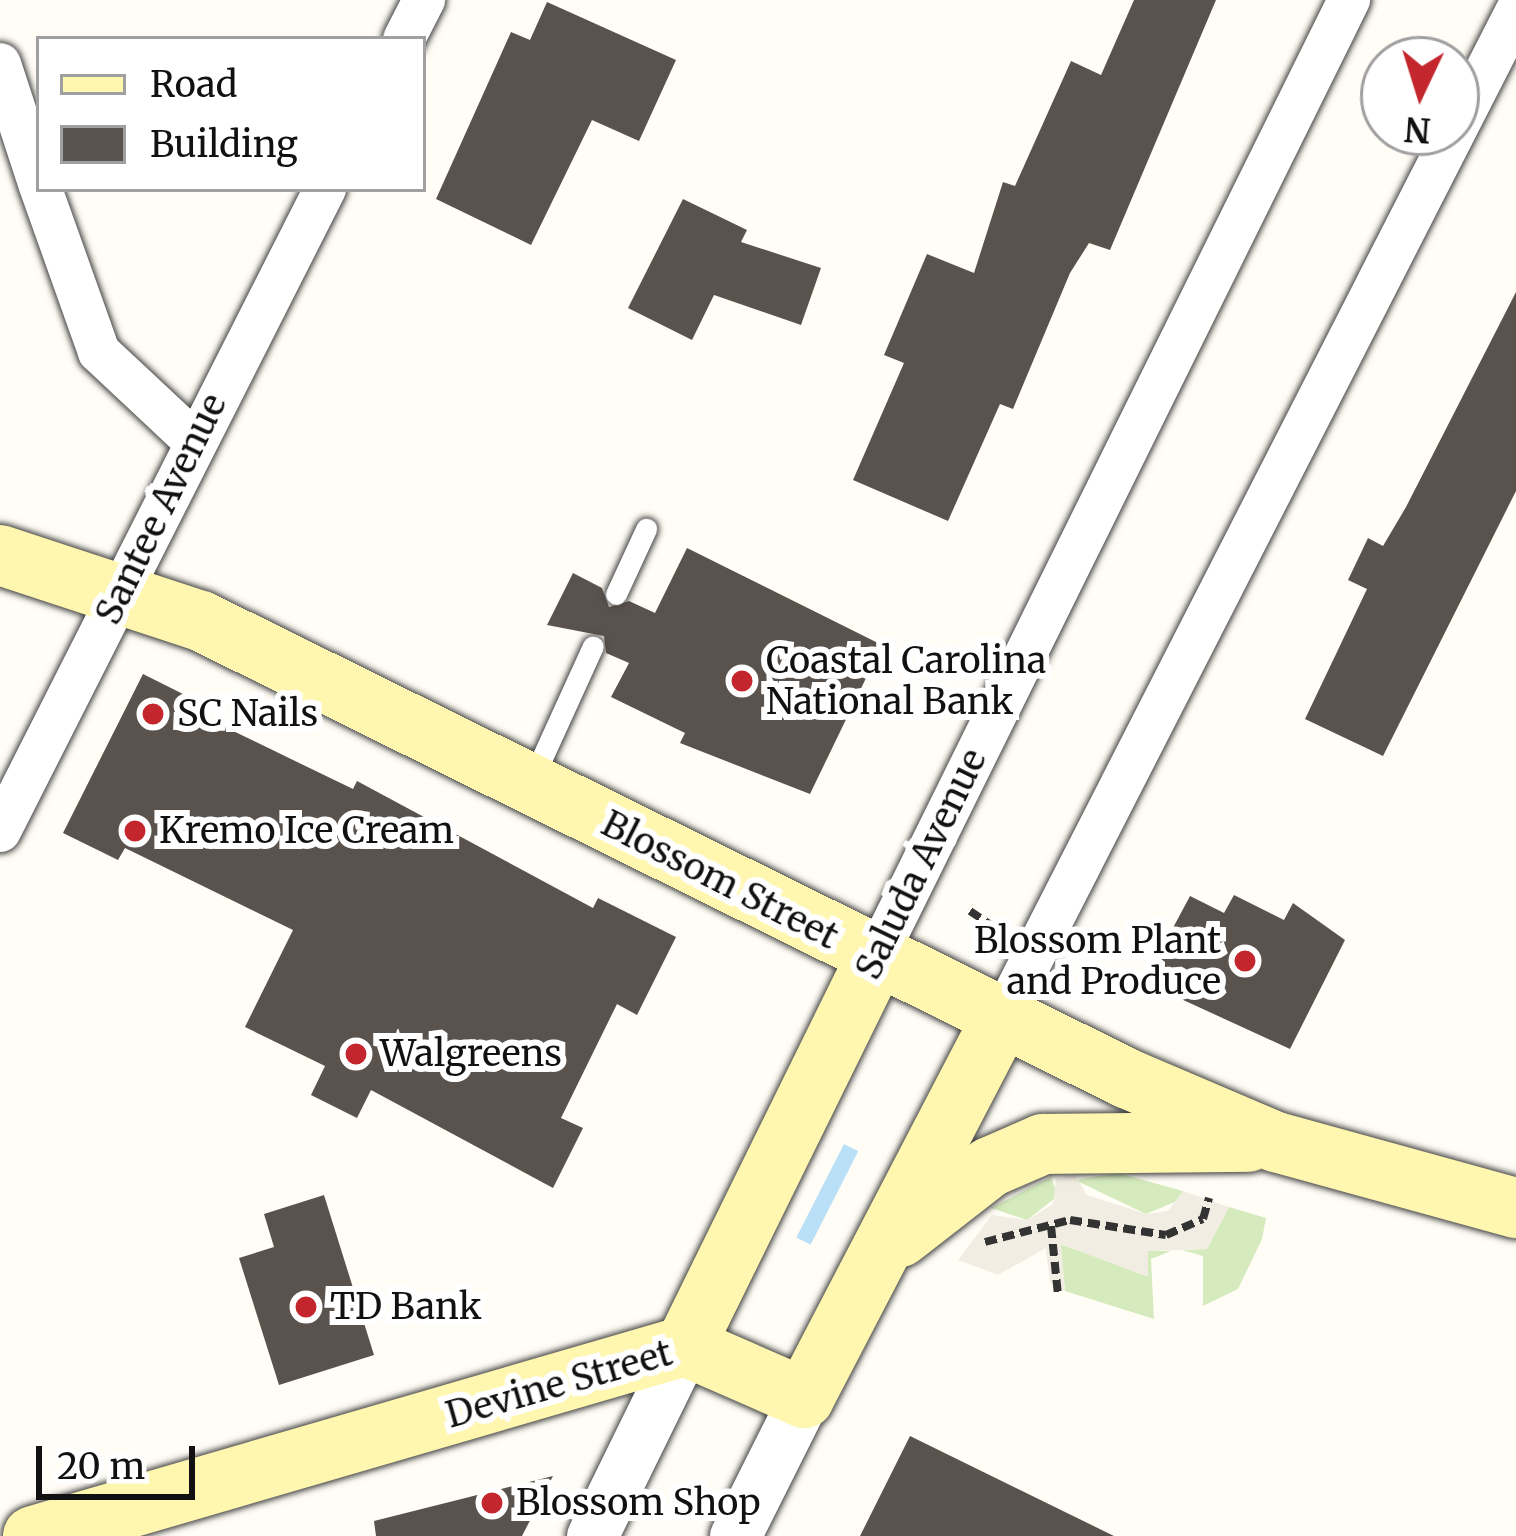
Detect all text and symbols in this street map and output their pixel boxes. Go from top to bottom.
legend [36,36,426,192]
north arrow [1360,36,1480,156]
text: Road [150,62,237,107]
text: N [1403,108,1432,151]
text: Building [150,122,298,167]
street label: Santee Avenue [87,387,235,631]
place label: Coastal Carolina National Bank [766,638,1046,723]
marker: Coastal Carolina National Bank [729,668,755,694]
place label: SC Nails [177,692,318,736]
marker: SC Nails [140,701,166,727]
street label: Saluda Avenue [847,742,995,986]
street label: Blossom Street [595,802,845,958]
place label: Kremo Ice Cream [159,809,454,853]
marker: Kremo Ice Cream [122,818,148,844]
place label: Blossom Plant and Produce [974,918,1221,1003]
marker: Blossom Plant and Produce [1232,948,1258,974]
place label: Walgreens [380,1032,562,1076]
marker: Walgreens [343,1041,369,1067]
place label: TD Bank [330,1285,482,1329]
marker: TD Bank [293,1294,319,1320]
street label: Devine Street [441,1331,677,1437]
scale bar [42,1422,201,1496]
text: 20 m [57,1444,145,1489]
place label: Blossom Shop [516,1481,761,1525]
marker: Blossom Shop [479,1490,505,1516]

